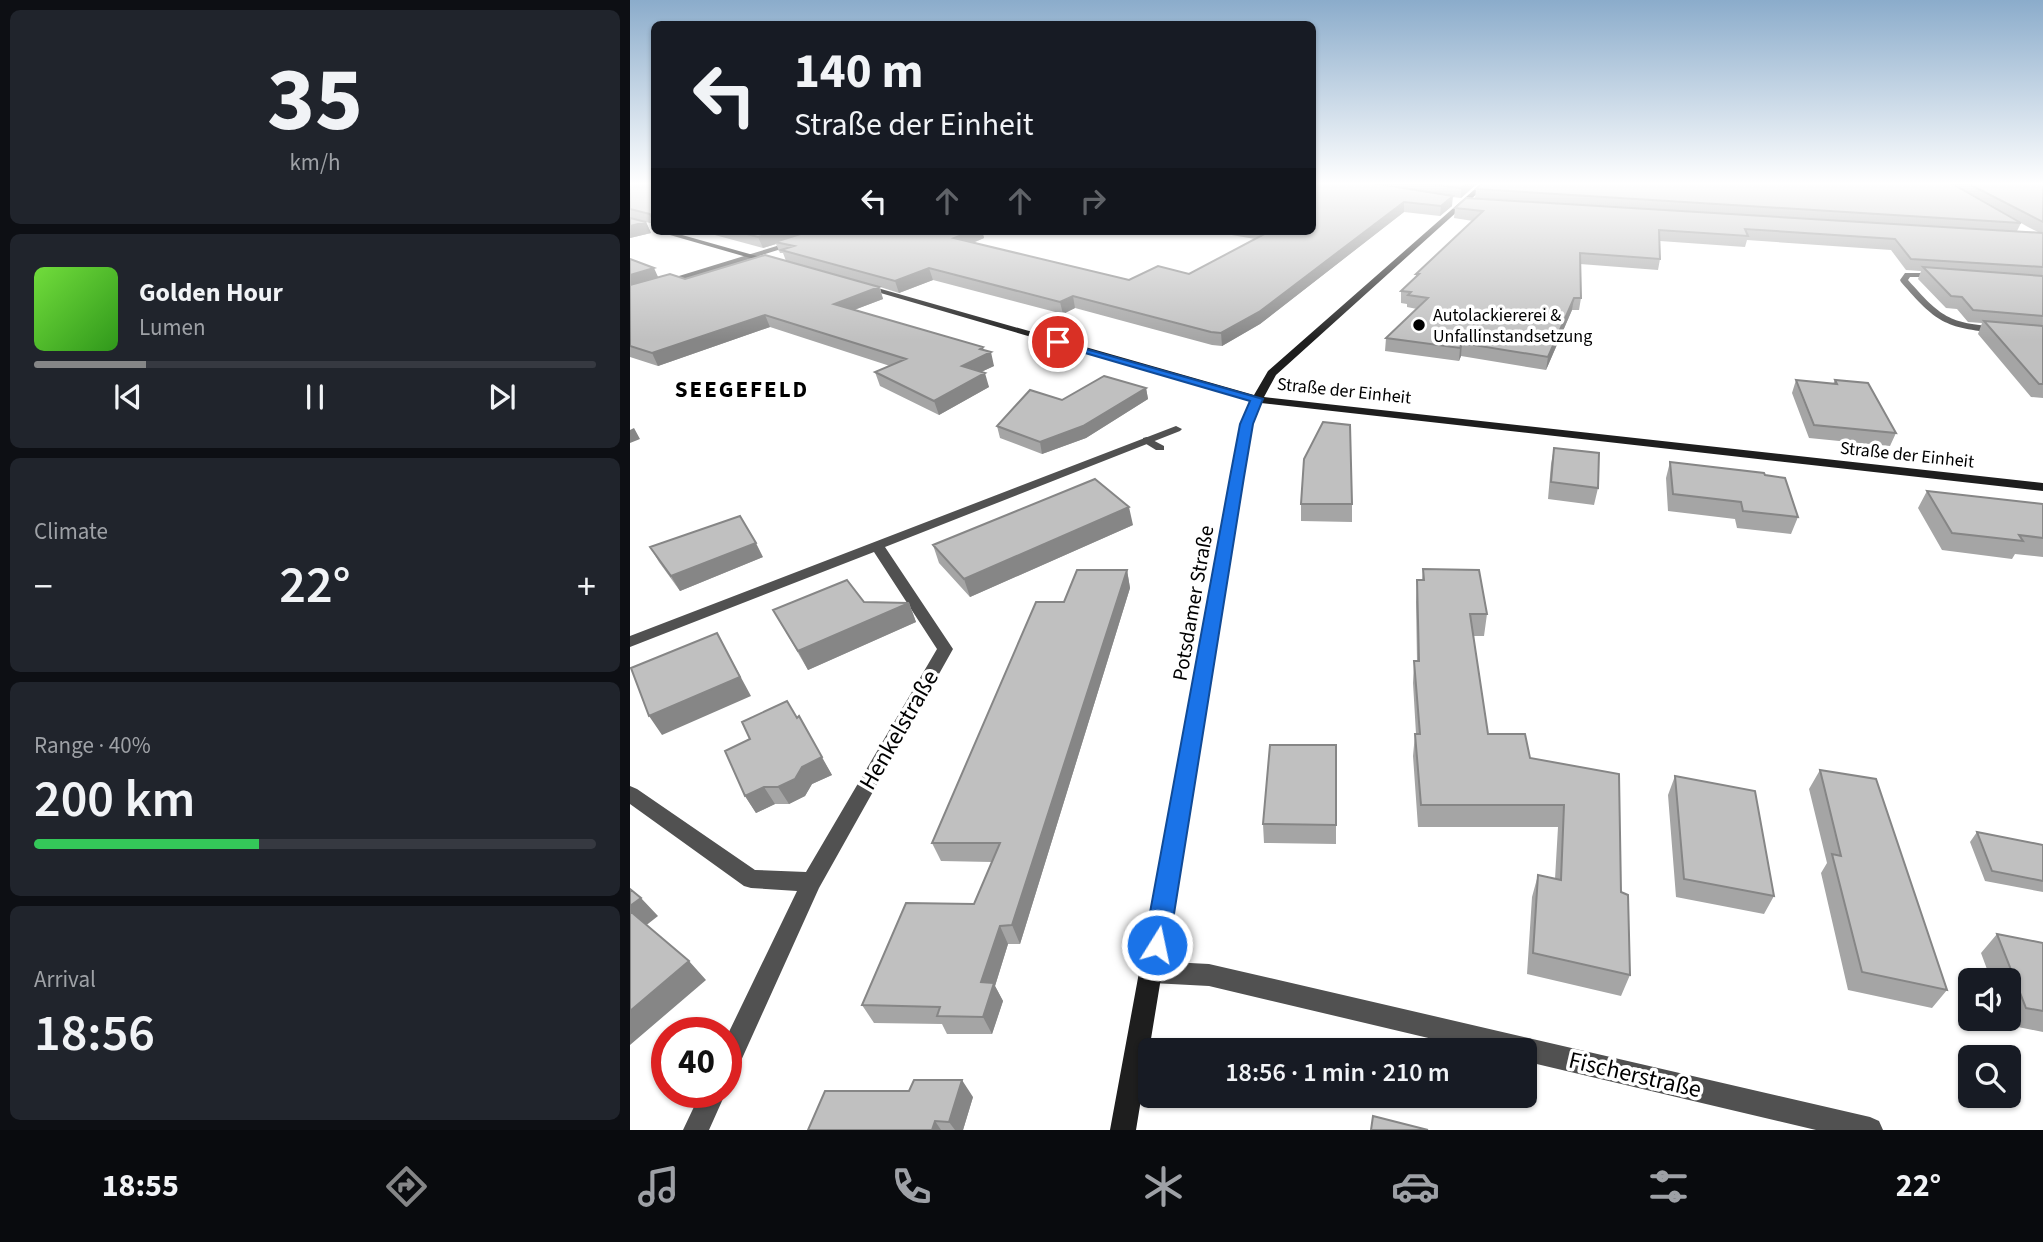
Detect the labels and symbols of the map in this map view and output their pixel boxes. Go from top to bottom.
place label: Autolackiererei & Unfallinstandsetzung [1433,303,1592,349]
pin [1028,312,1088,372]
marker: Autolackiererei & Unfallinstandsetzung [1411,317,1427,333]
street label: Straße der Einheit [1276,372,1412,410]
district label: SEEGEFELD [675,373,809,406]
street label: Straße der Einheit [1839,436,1975,474]
street label: Potsdamer Straße [1165,523,1221,683]
street label: Henkelstraße [850,663,948,797]
position arrow [1120,908,1194,982]
speed limit sign: 40 [651,1017,742,1108]
street label: Fischerstraße [1565,1043,1705,1107]

